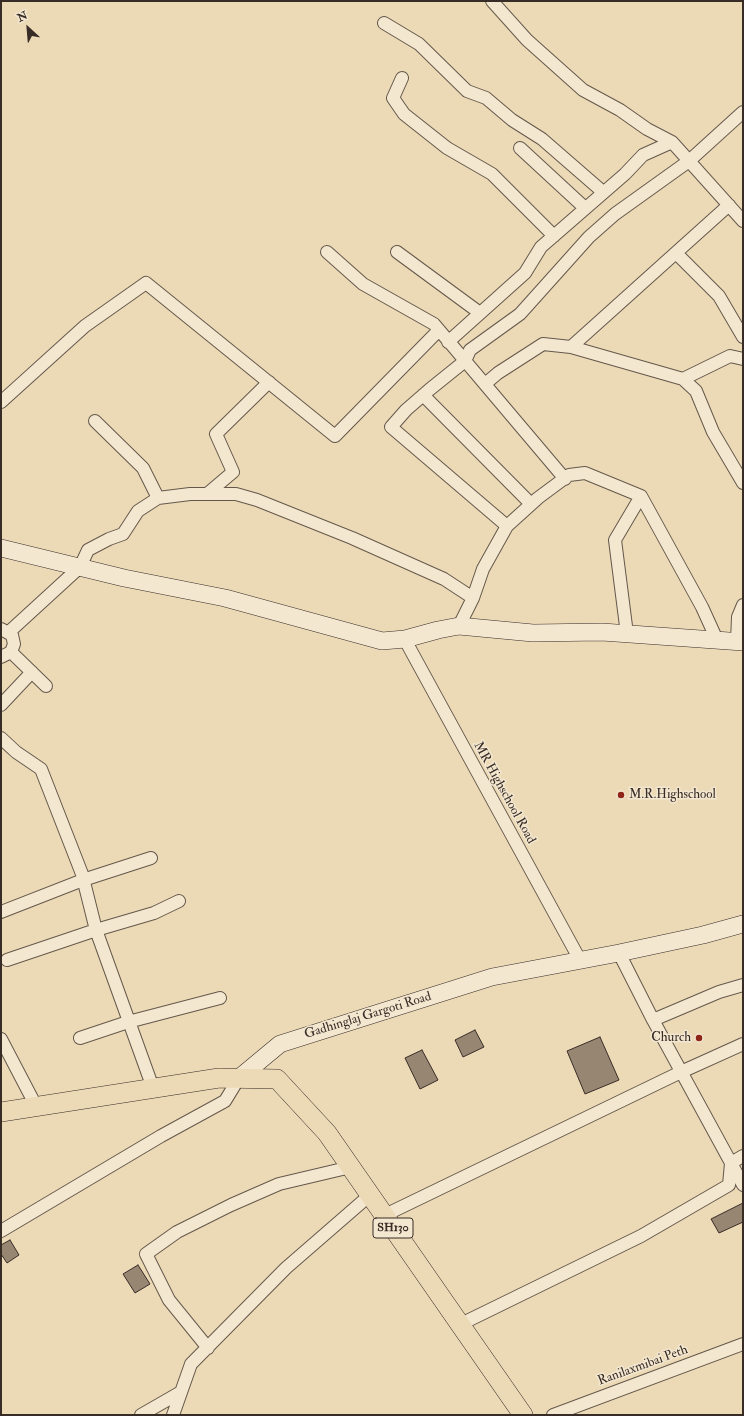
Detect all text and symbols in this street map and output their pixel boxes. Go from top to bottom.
north arrow [8,8,48,48]
text: N [15,9,30,25]
street label: MR Highschool Road [470,739,538,847]
place label: M.R.Highschool [629,787,716,803]
marker: M.R.Highschool [616,790,626,800]
street label: Gadhinglaj Gargoti Road [303,989,433,1043]
place label: Church [651,1030,691,1046]
marker: Church [694,1033,704,1043]
road number: SH130 [373,1218,413,1238]
street label: Ranilaxmibai Peth [596,1343,690,1389]

